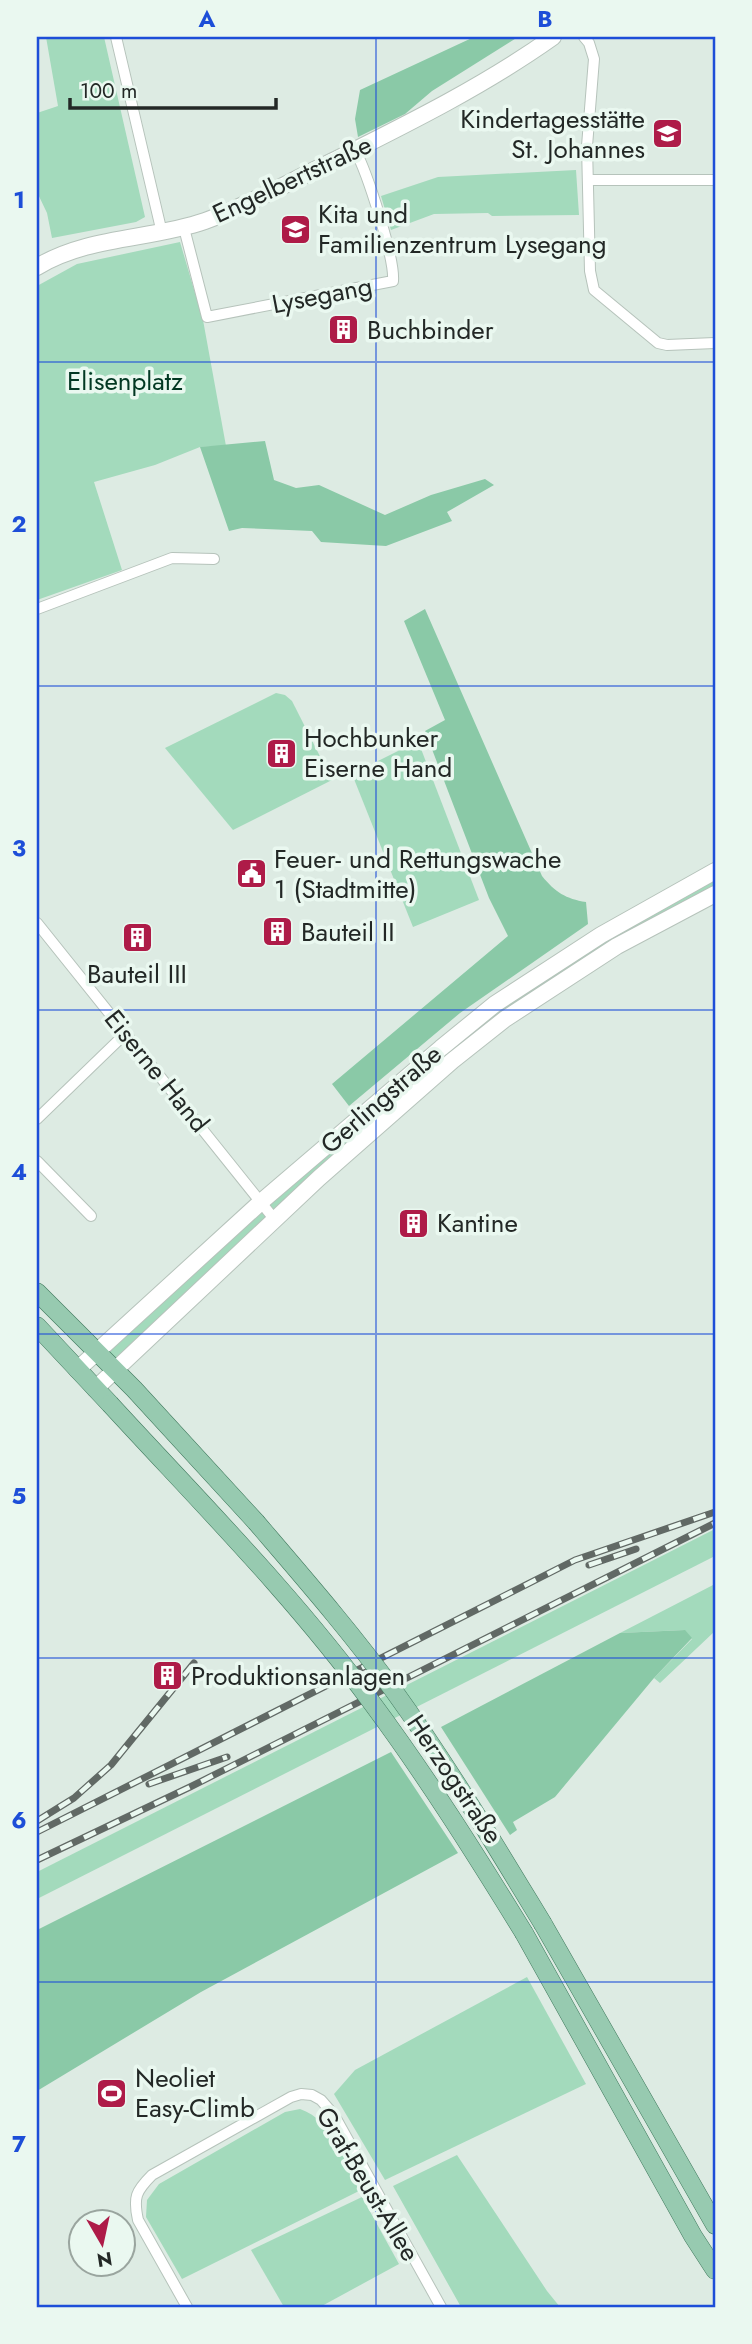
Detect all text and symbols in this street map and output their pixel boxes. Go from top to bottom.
text: A [198,2,216,36]
text: B [537,2,553,36]
scale bar [70,66,276,110]
text: 100 m [80,76,137,106]
place label: Kindertagesstätte St. Johannes [460,100,645,168]
school or university icon: Kindertagesstätte St. Johannes [651,117,685,151]
street label: Engelbertstraße [206,125,378,233]
text: 1 [13,183,25,217]
place label: Kita und Familienzentrum Lysegang [318,195,607,263]
school or university icon: Kita und Familienzentrum Lysegang [278,212,312,246]
street label: Lysegang [269,267,375,323]
place label: Buchbinder [367,311,494,349]
building icon: Buchbinder [327,313,361,347]
park label: Elisenplatz [67,362,183,400]
text: 2 [11,507,27,541]
place label: Hochbunker Eiserne Hand [304,719,452,787]
building icon: Hochbunker Eiserne Hand [264,736,298,770]
text: 3 [12,831,26,865]
place label: Feuer- und Rettungswache 1 (Stadtmitte) [274,840,561,908]
public building icon: Feuer- und Rettungswache 1 (Stadtmitte) [234,857,268,891]
place label: Bauteil II [301,913,395,951]
building icon: Bauteil II [261,915,295,949]
building icon: Bauteil III [120,921,154,955]
place label: Bauteil III [87,955,187,993]
street label: Eiserne Hand [96,1001,218,1141]
street label: Gerlingstraße [312,1035,450,1163]
text: 4 [11,1155,27,1189]
place label: Kantine [437,1204,518,1242]
building icon: Kantine [397,1206,431,1240]
text: 5 [12,1479,26,1513]
place label: Produktionsanlagen [191,1657,405,1695]
building icon: Produktionsanlagen [151,1659,185,1693]
street label: Herzogstraße [398,1707,512,1851]
text: 6 [11,1803,27,1837]
place label: Neoliet Easy-Climb [135,2059,255,2127]
sports icon: Neoliet Easy-Climb [95,2076,129,2110]
street label: Graf-Beust-Allee [307,2100,429,2268]
text: 7 [12,2127,26,2161]
north arrow [66,2208,136,2278]
text: N [95,2245,114,2274]

